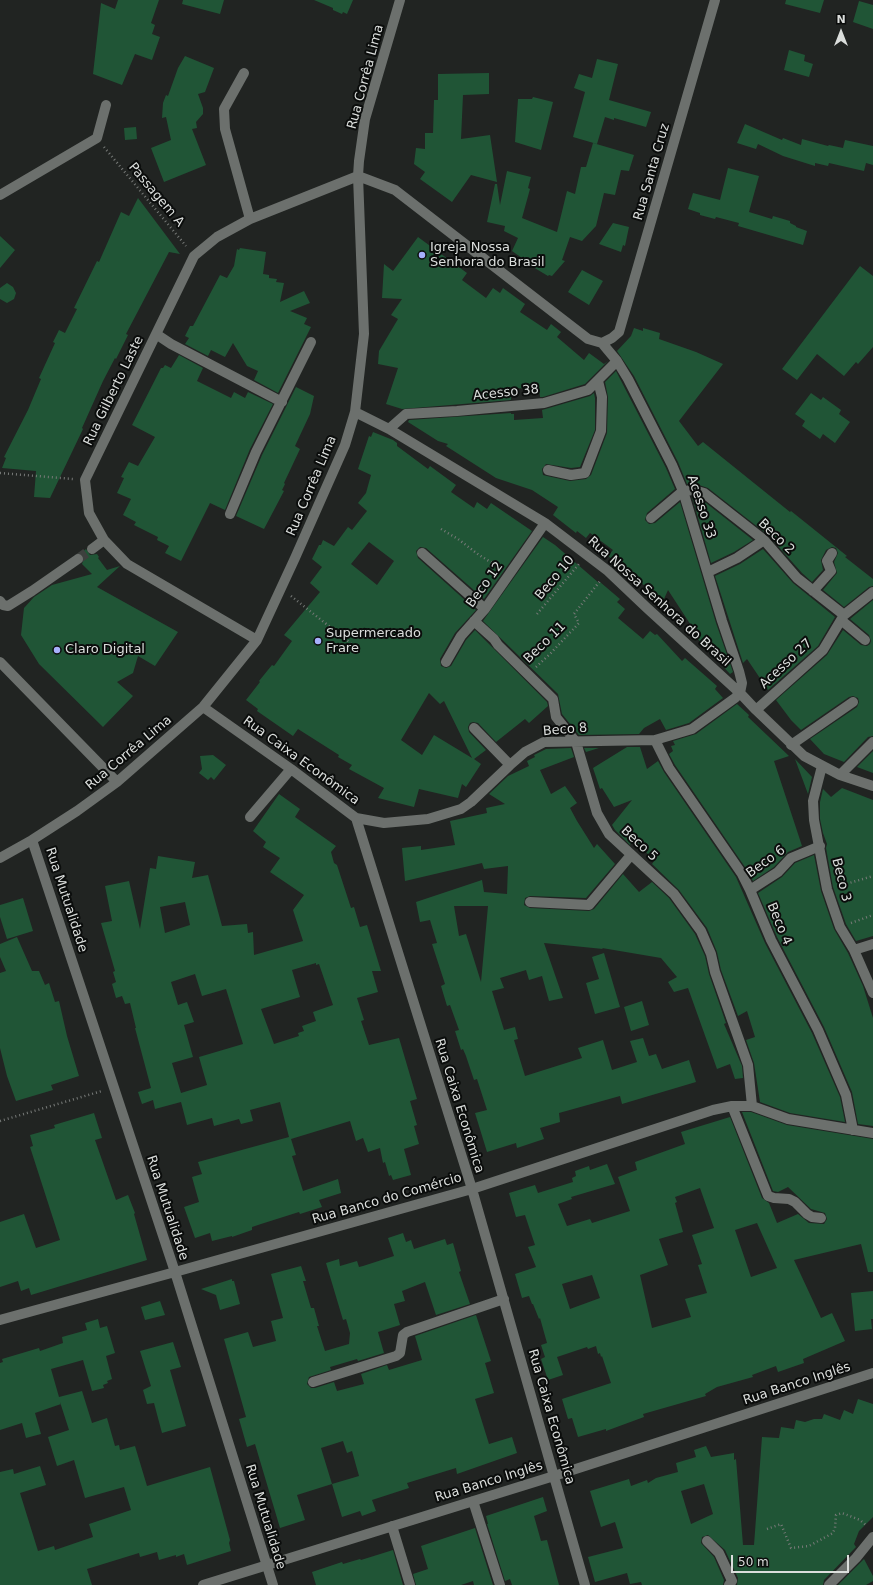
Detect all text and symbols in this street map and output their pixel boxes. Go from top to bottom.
north arrow [821,12,861,52]
text: N [836,13,846,26]
street label: Rua Corrêa Lima [345,23,387,131]
street label: Rua Santa Cruz [631,122,673,222]
street label: Passagem A [125,160,187,230]
place label: Igreja Nossa Senhora do Brasil [430,240,545,271]
marker: Igreja Nossa Senhora do Brasil [417,250,427,260]
street label: Rua Gilberto Laste [81,334,147,448]
street label: Acesso 38 [472,382,540,404]
street label: Rua Corrêa Lima [284,433,340,539]
street label: Acesso 33 [683,473,719,541]
street label: Beco 2 [755,516,797,558]
street label: Rua Nossa Senhora do Brasil [584,534,734,670]
street label: Beco 10 [532,553,578,603]
street label: Beco 12 [463,559,507,611]
street label: Beco 11 [521,619,569,667]
place label: Supermercado Frare [326,626,421,657]
marker: Supermercado Frare [313,636,323,646]
street label: Acesso 27 [757,636,815,692]
place label: Claro Digital [65,642,145,658]
marker: Claro Digital [52,645,62,655]
street label: Rua Corrêa Lima [83,712,175,794]
street label: Rua Caixa Econômica [240,714,362,808]
street label: Beco 8 [542,720,588,740]
street label: Beco 5 [617,823,661,865]
street label: Beco 6 [743,843,789,881]
street label: Rua Mutualidade [42,846,90,954]
street label: Beco 3 [828,857,854,903]
street label: Beco 4 [763,901,795,947]
street label: Rua Caixa Econômica [431,1037,487,1175]
street label: Rua Mutualidade [143,1154,191,1262]
street label: Rua Banco do Comércio [310,1170,464,1228]
street label: Rua Caixa Econômica [524,1347,578,1487]
street label: Rua Banco Inglês [741,1359,853,1409]
street label: Rua Banco Inglês [433,1458,545,1506]
street label: Rua Mutualidade [242,1462,288,1572]
scale bar [733,1547,851,1573]
text: 50 m [738,1555,769,1569]

